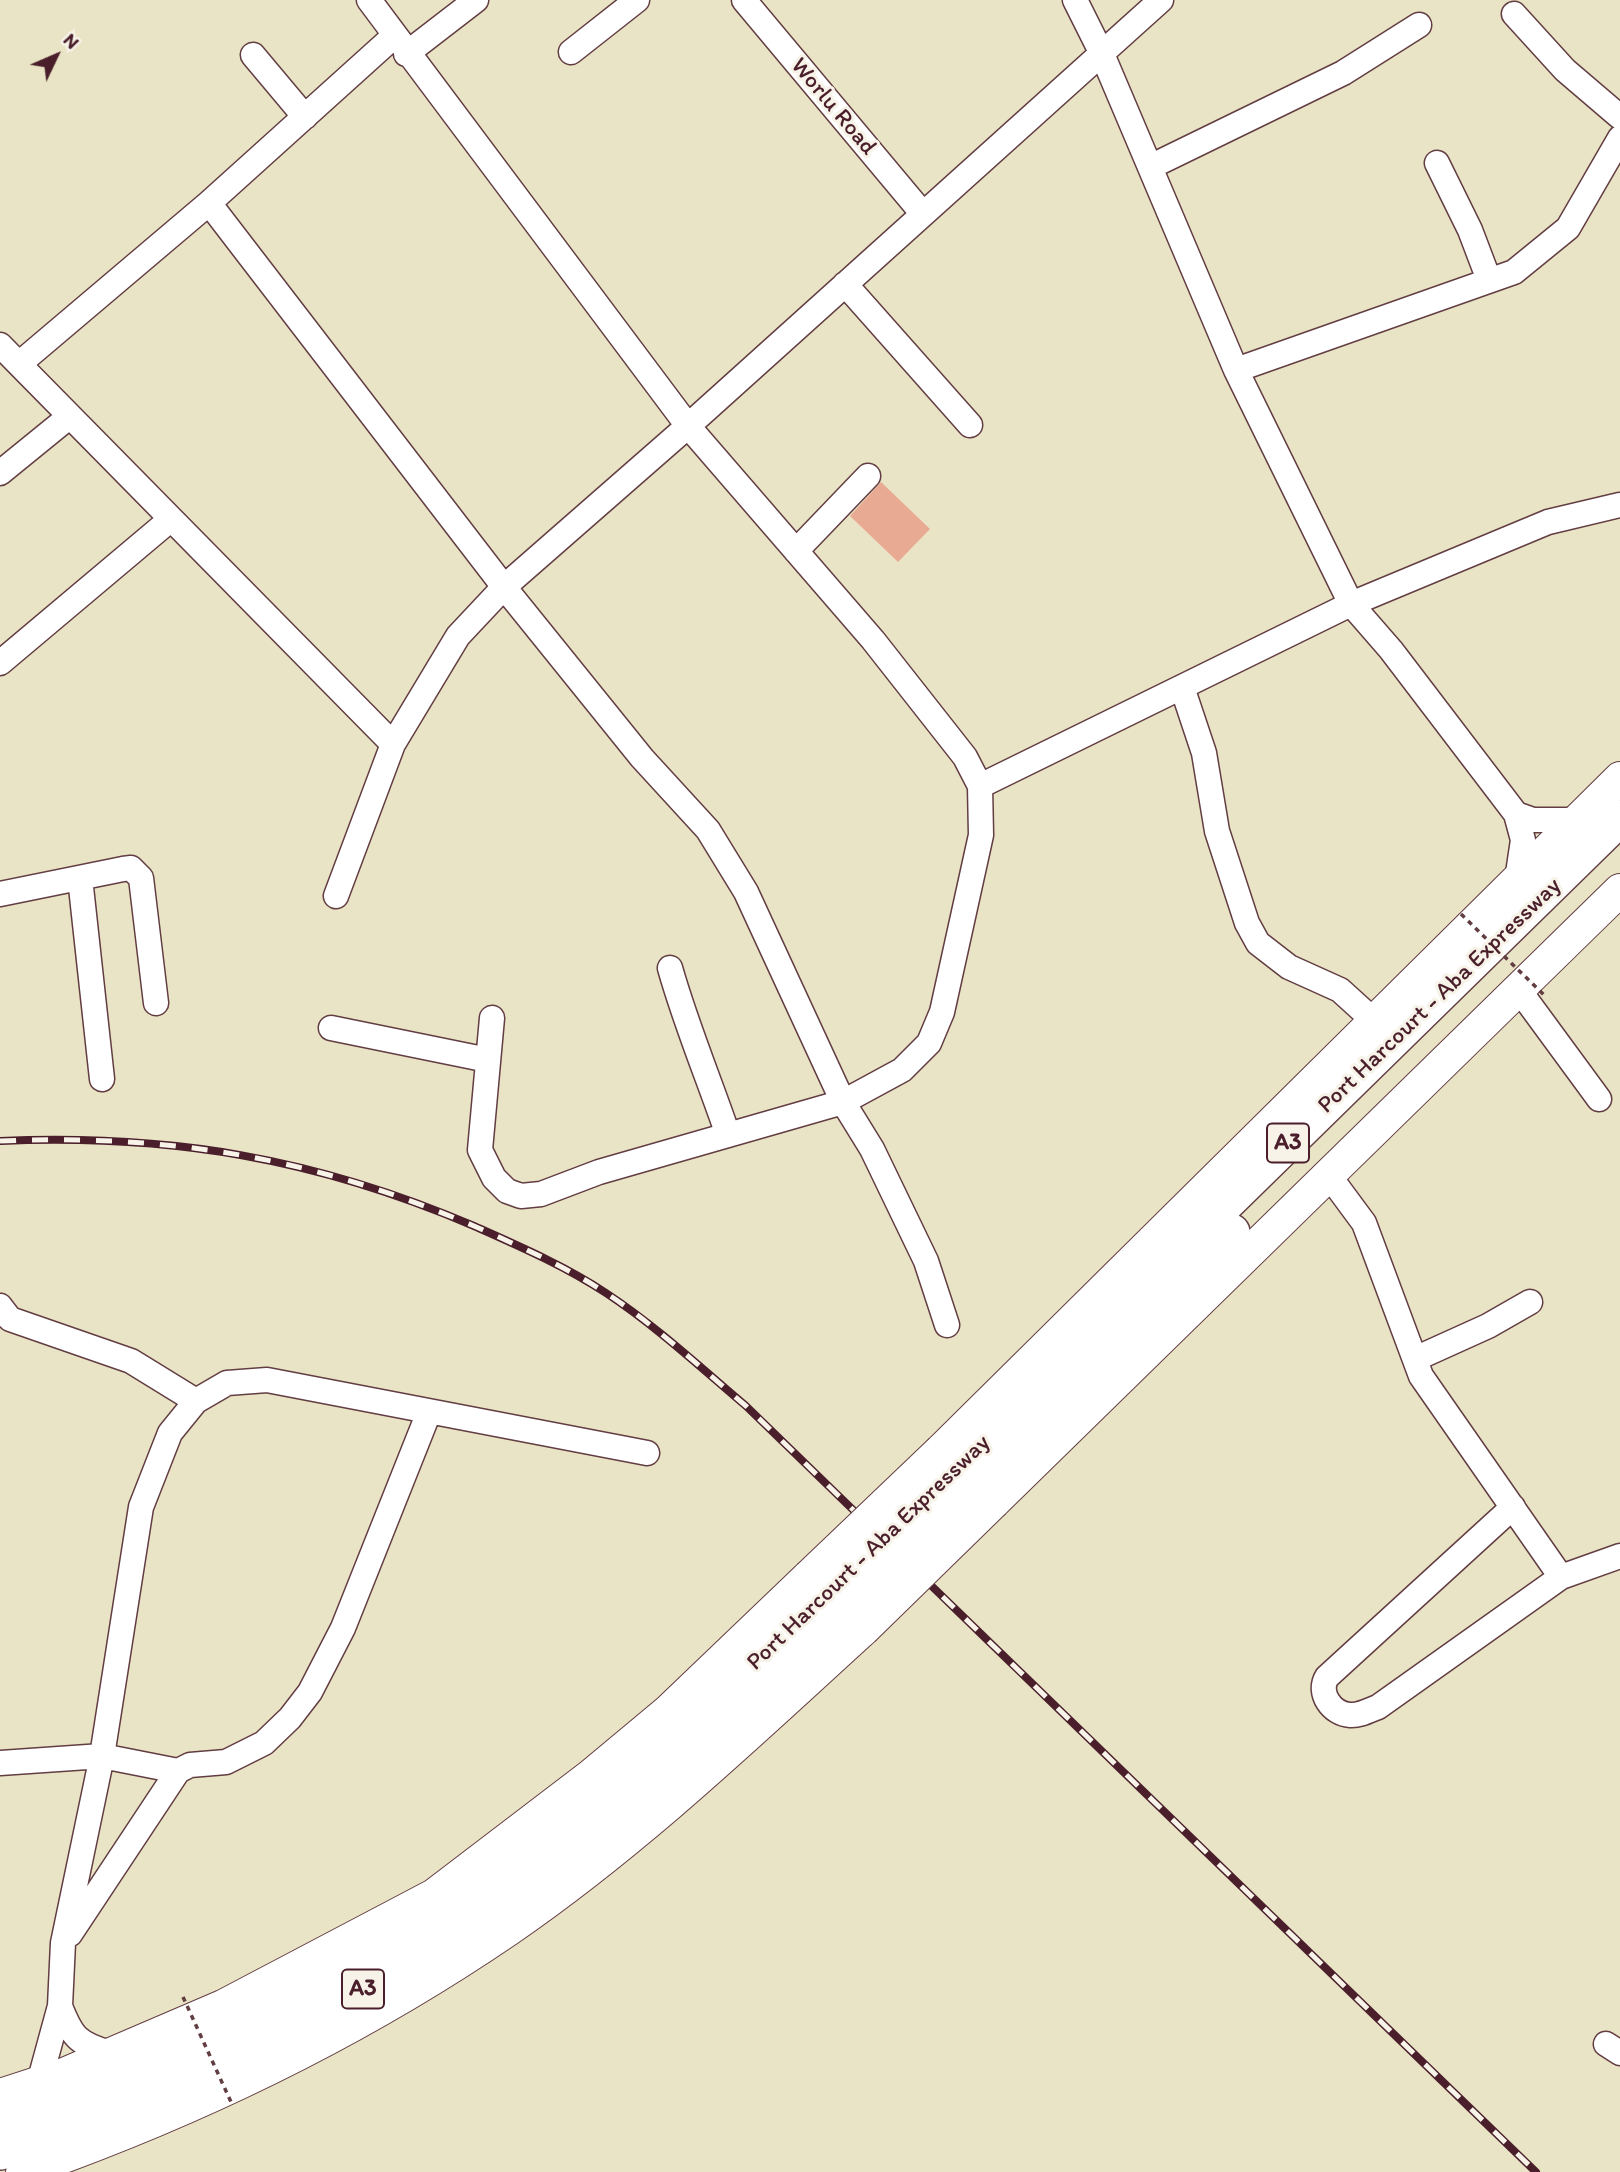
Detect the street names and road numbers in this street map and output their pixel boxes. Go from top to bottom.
street label: Worlu Road [784,52,882,162]
street label: Port Harcourt - Aba Expressway [1312,872,1568,1120]
road number: A3 [1267,1124,1309,1162]
street label: Port Harcourt - Aba Expressway [741,1429,997,1677]
road number: A3 [342,1970,384,2008]

